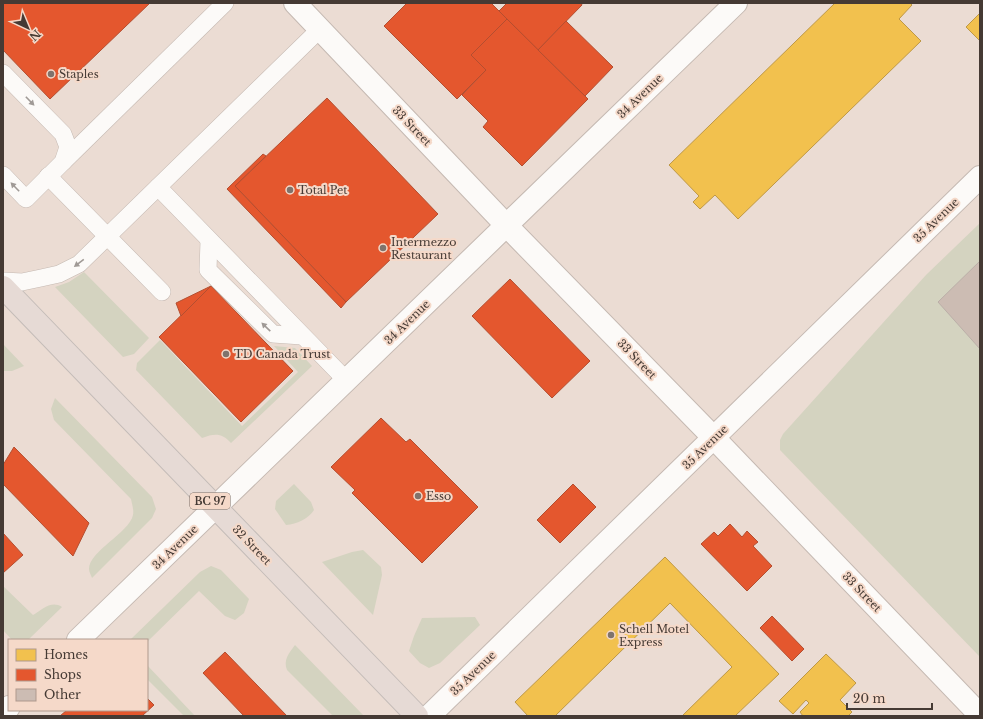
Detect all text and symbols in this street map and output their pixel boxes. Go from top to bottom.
north arrow [8,8,48,48]
text: N [26,27,44,44]
place label: Staples [59,67,99,81]
marker: Staples [46,69,56,79]
street label: 34 Avenue [614,71,666,121]
one-way arrow [25,96,35,106]
street label: 33 Street [390,103,435,149]
one-way arrow [10,182,20,192]
place label: Total Pet [298,183,348,197]
marker: Total Pet [285,185,295,195]
street label: 35 Avenue [910,195,962,245]
place label: Intermezzo Restaurant [391,235,456,262]
marker: Intermezzo Restaurant [378,243,388,253]
one-way arrow [73,258,84,267]
street label: 34 Avenue [381,297,433,347]
one-way arrow [261,322,271,332]
street label: 33 Street [615,336,660,382]
place label: TD Canada Trust [234,347,331,361]
marker: TD Canada Trust [221,349,231,359]
street label: 35 Avenue [679,422,731,472]
place label: Esso [426,489,451,503]
marker: Esso [413,491,423,501]
road number: BC 97 [190,493,230,509]
street label: 34 Avenue [149,522,201,572]
street label: 32 Street [230,522,275,568]
street label: 33 Street [840,569,885,615]
place label: Schell Motel Express [619,622,690,649]
marker: Schell Motel Express [606,630,616,640]
legend [8,639,148,711]
text: Homes [44,647,88,662]
street label: 35 Avenue [447,648,499,698]
text: Shops [44,667,81,682]
scale bar [847,685,932,711]
text: Other [44,687,81,702]
text: 20 m [853,691,885,706]

